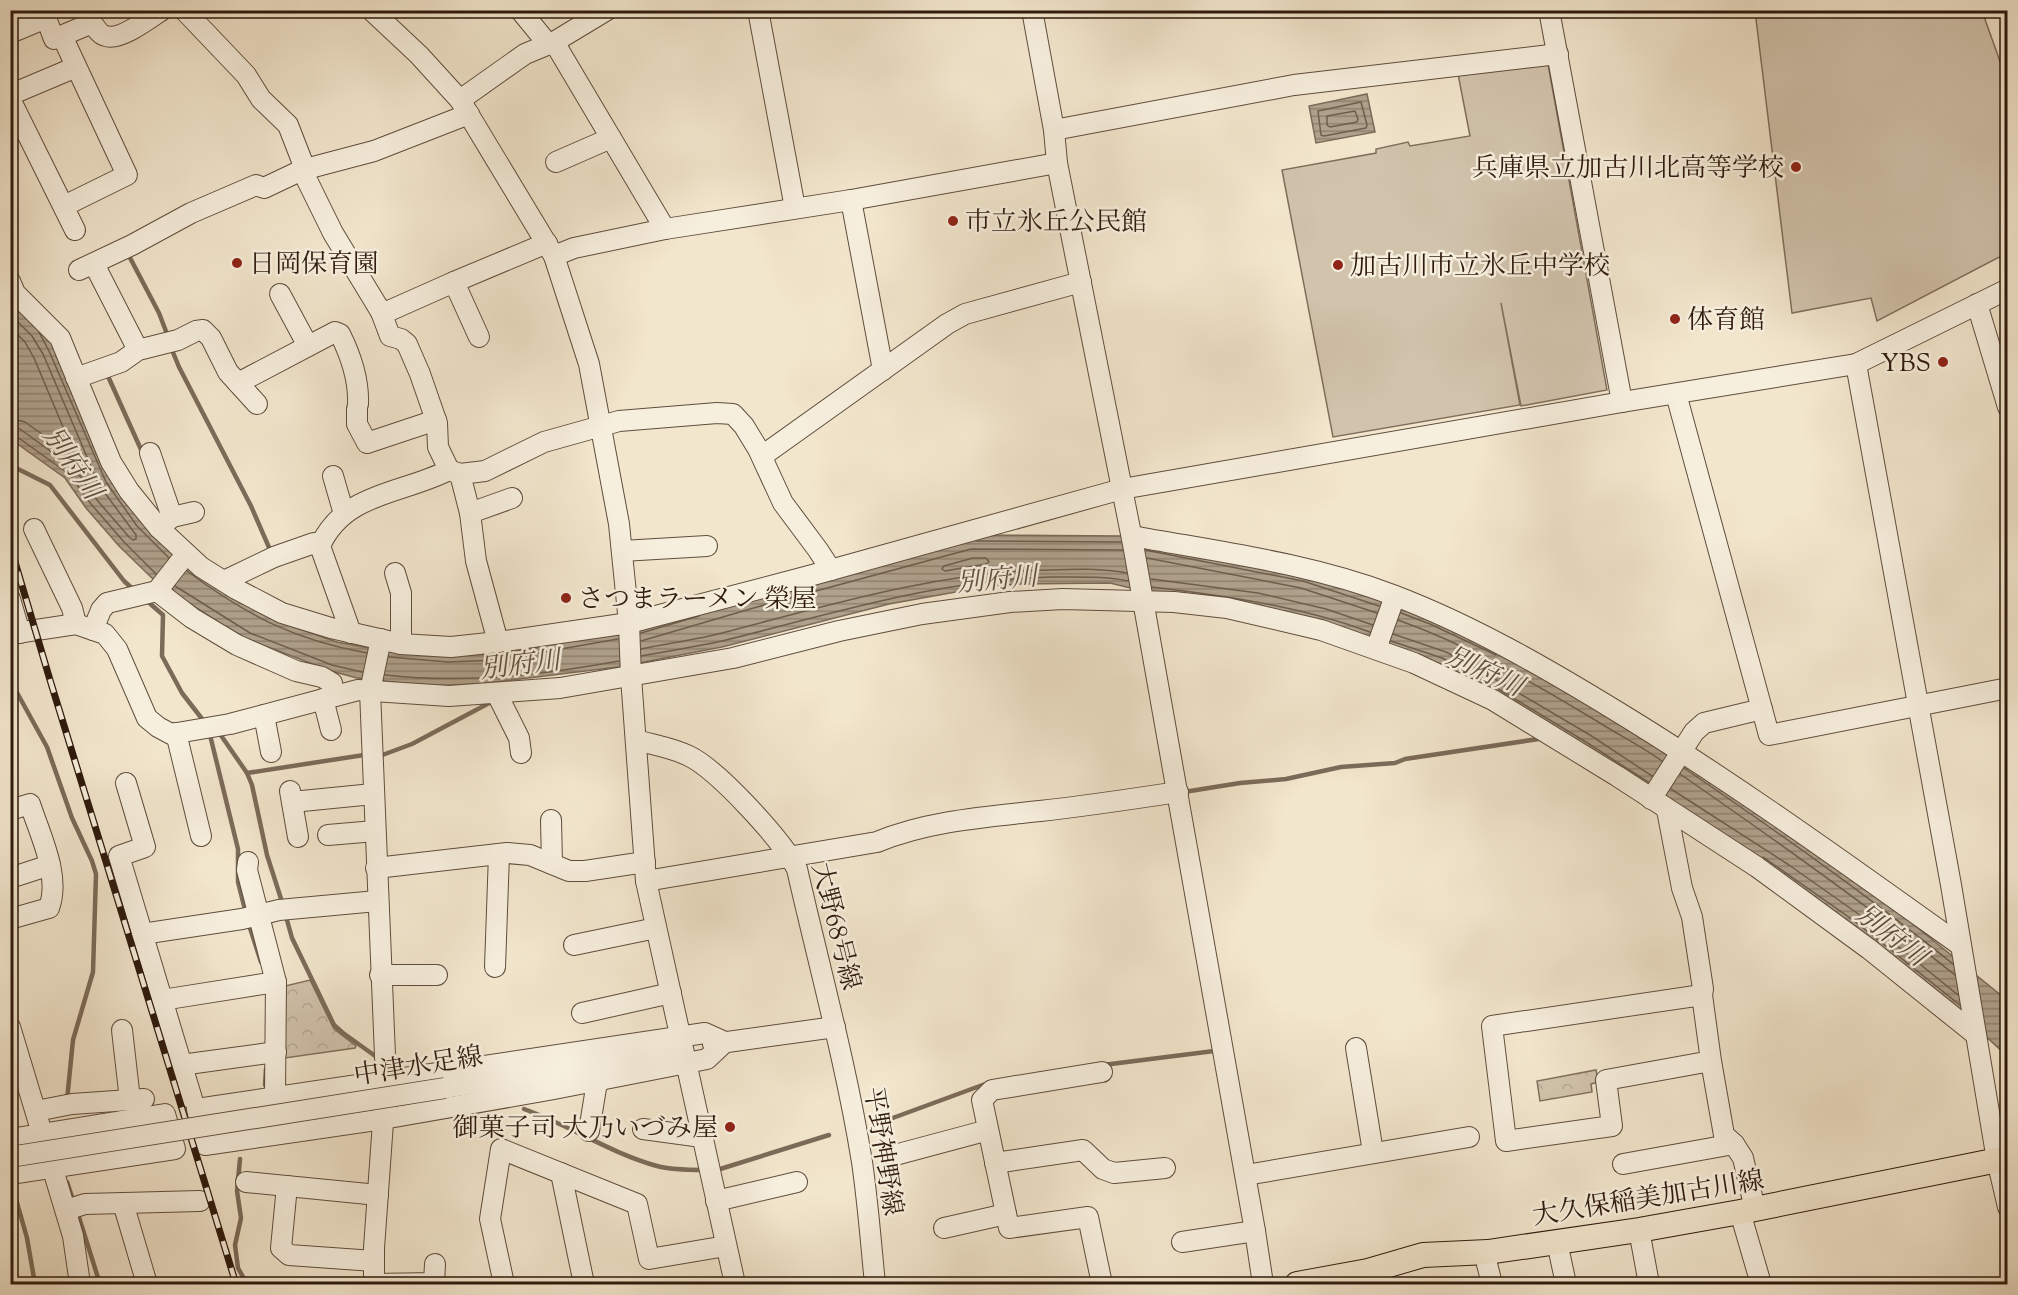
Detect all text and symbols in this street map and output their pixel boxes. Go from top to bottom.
place label: 兵庫県立加古川北高等学校 [1472,151,1784,188]
marker: 兵庫県立加古川北高等学校 [1789,160,1803,174]
place label: 市立氷丘公民館 [965,205,1147,242]
marker: 市立氷丘公民館 [946,214,960,228]
place label: 日岡保育園 [249,247,379,284]
place label: 加古川市立氷丘中学校 [1350,249,1610,286]
marker: 日岡保育園 [230,256,244,270]
marker: 加古川市立氷丘中学校 [1331,258,1345,272]
place label: 体育館 [1687,303,1765,340]
marker: 体育館 [1668,312,1682,326]
place label: YBS [1881,346,1931,383]
marker: YBS [1936,355,1950,369]
water label: 別府川 [32,420,112,511]
water label: 別府川 [955,558,1042,604]
place label: さつまラーメン 榮屋 [578,582,816,619]
marker: さつまラーメン 榮屋 [559,591,573,605]
water label: 別府川 [1439,638,1532,709]
water label: 別府川 [478,642,566,691]
street label: 大野68号線 [801,859,868,994]
water label: 別府川 [1847,897,1937,979]
street label: 中津水足線 [351,1039,485,1096]
street label: 平野神野線 [853,1084,910,1218]
place label: 御菓子司 大乃いづみ屋 [452,1111,718,1148]
marker: 御菓子司 大乃いづみ屋 [723,1120,737,1134]
street label: 大久保稲美加古川線 [1530,1163,1767,1236]

